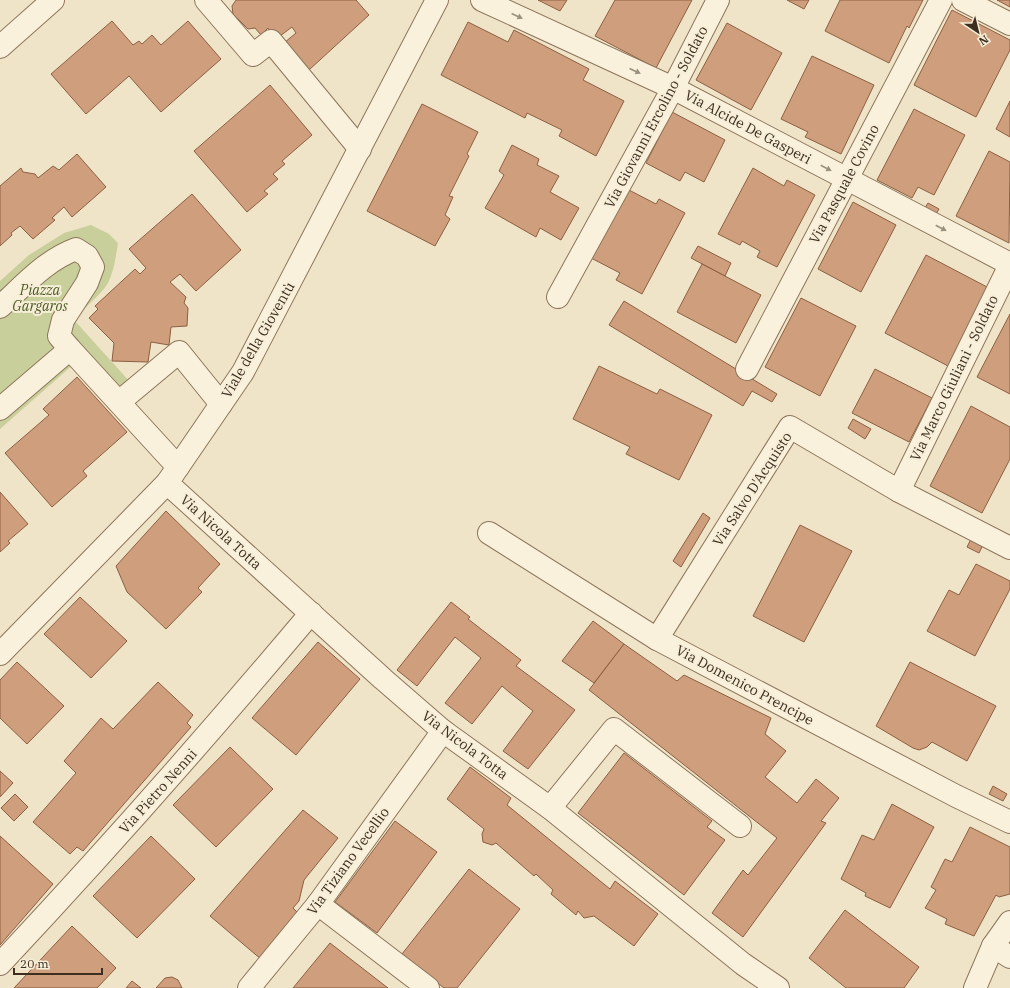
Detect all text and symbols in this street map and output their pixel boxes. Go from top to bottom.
north arrow [958,12,998,52]
one-way arrow [512,13,523,19]
street label: Via Giovanni Ercolino - Soldato [600,23,712,211]
text: N [976,32,991,49]
one-way arrow [630,68,642,74]
street label: Via Alcide De Gasperi [681,86,815,168]
street label: Via Pasquale Covino [805,121,883,247]
one-way arrow [820,165,832,171]
one-way arrow [935,225,947,231]
street label: Viale della Gioventù [217,278,299,401]
park label: Piazza Gargaros [12,281,68,315]
street label: Via Marco Giuliani - Soldato [906,292,1002,464]
street label: Via Salvo D'Acquisto [708,428,796,549]
street label: Via Nicola Totta [177,491,266,574]
street label: Via Domenico Prencipe [673,641,817,729]
street label: Via Nicola Totta [418,707,512,784]
street label: Via Pietro Nenni [115,745,201,837]
street label: Via Tiziano Vecellio [303,804,393,918]
scale bar [14,950,102,976]
text: 20 m [20,956,49,971]

